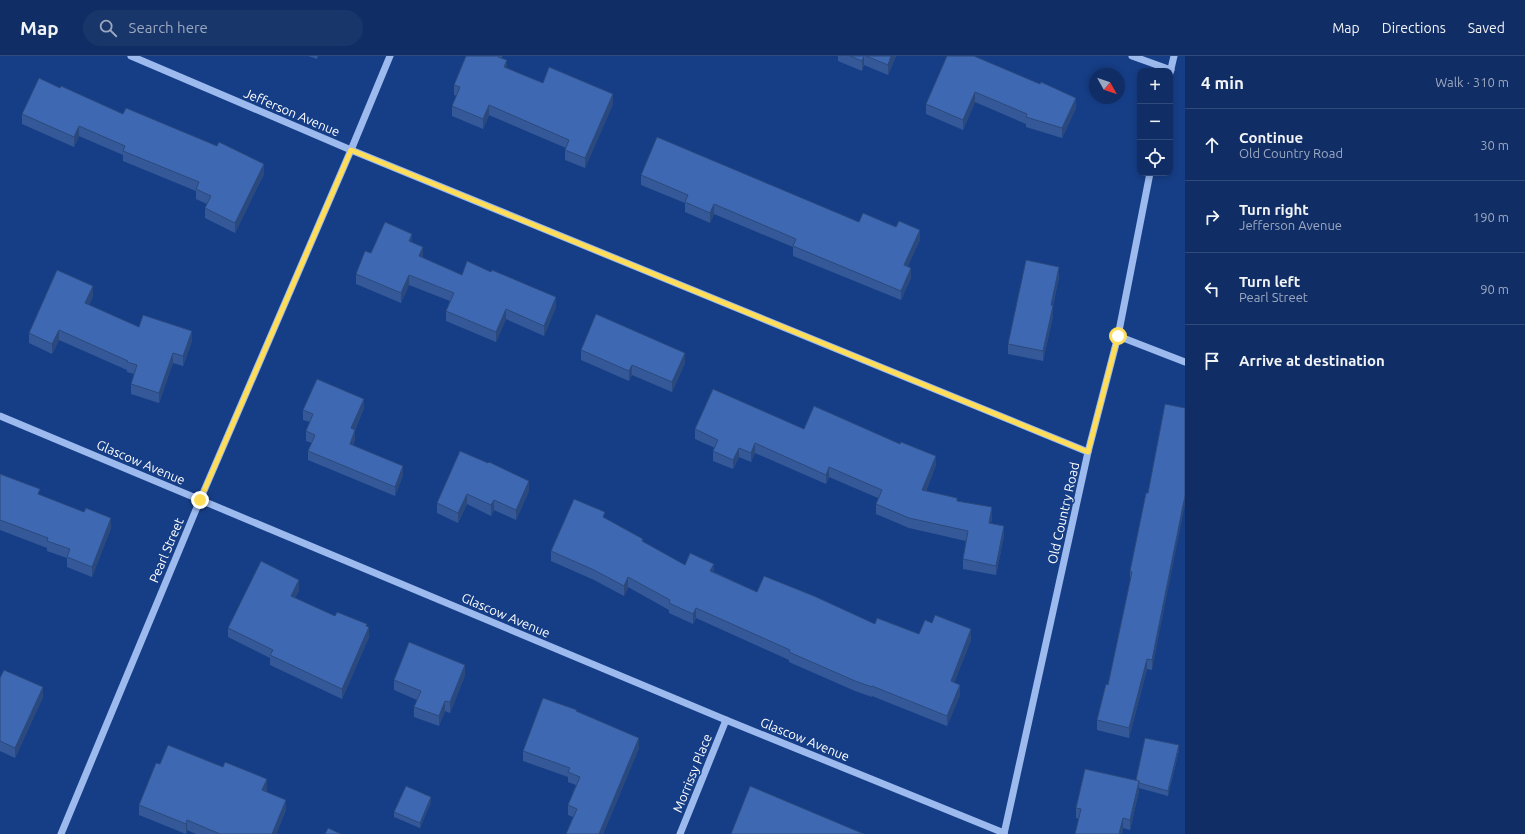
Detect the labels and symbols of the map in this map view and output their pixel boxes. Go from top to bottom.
north arrow [1089,68,1125,104]
street label: Jefferson Avenue [242,85,342,139]
route start [1109,327,1127,345]
street label: Glascow Avenue [95,437,187,487]
street label: Old Country Road [1044,461,1082,565]
route end [191,491,209,509]
street label: Pearl Street [146,516,186,584]
street label: Glascow Avenue [460,590,552,640]
street label: Glascow Avenue [758,715,852,763]
street label: Morrissy Place [670,732,714,814]

